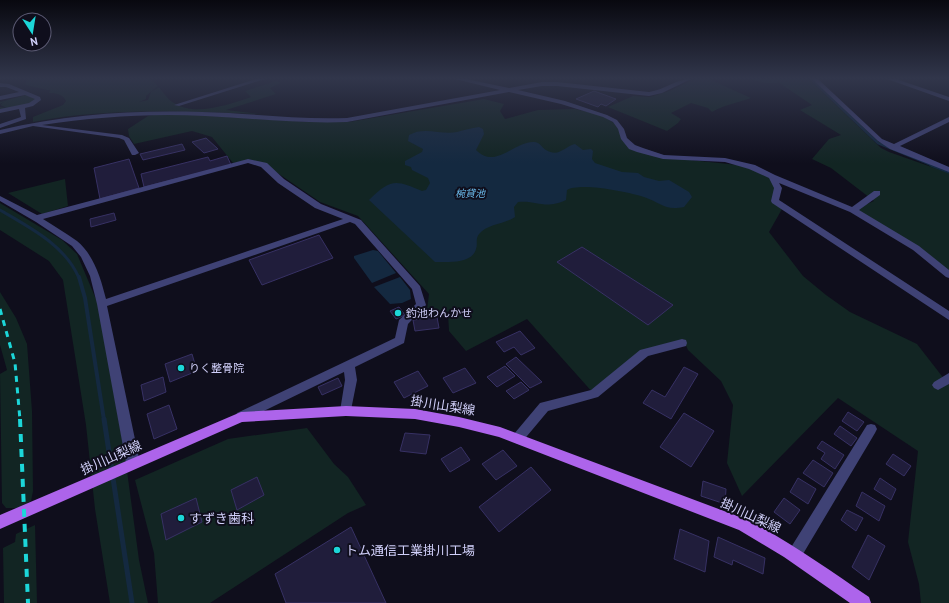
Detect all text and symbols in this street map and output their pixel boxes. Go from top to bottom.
north arrow [12,12,52,52]
text: N [29,34,39,49]
water label: 椀貸池 [455,187,486,200]
place label: 釣池わんかせ [406,306,472,320]
marker: 釣池わんかせ [393,308,403,318]
place label: りく整骨院 [189,361,244,375]
marker: りく整骨院 [176,363,186,373]
street label: 掛川山梨線 [409,392,476,419]
street label: 掛川山梨線 [78,436,144,478]
street label: 掛川山梨線 [718,494,784,537]
place label: すずき歯科 [189,510,254,527]
marker: すずき歯科 [176,513,186,523]
place label: トム通信工業掛川工場 [345,542,475,559]
marker: トム通信工業掛川工場 [332,545,342,555]

